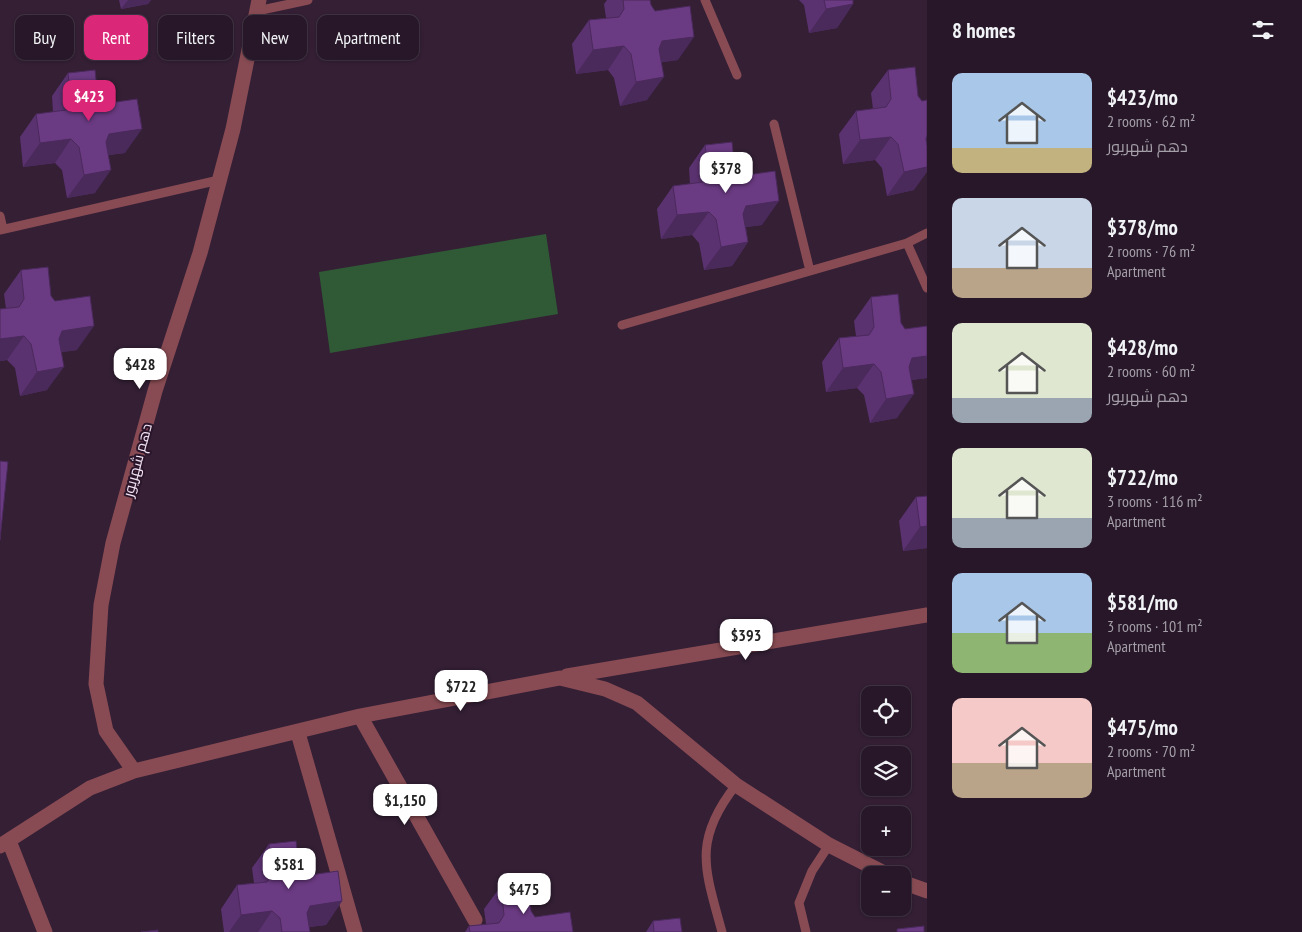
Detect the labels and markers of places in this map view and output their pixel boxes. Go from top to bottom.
pin: $423 [59,80,119,122]
pin: $378 [696,152,756,194]
pin: $428 [110,348,170,390]
pin: $393 [716,618,776,661]
pin: $722 [431,670,491,712]
pin: $1,150 [364,784,446,826]
pin: $581 [259,848,319,890]
pin: $475 [494,872,554,915]

